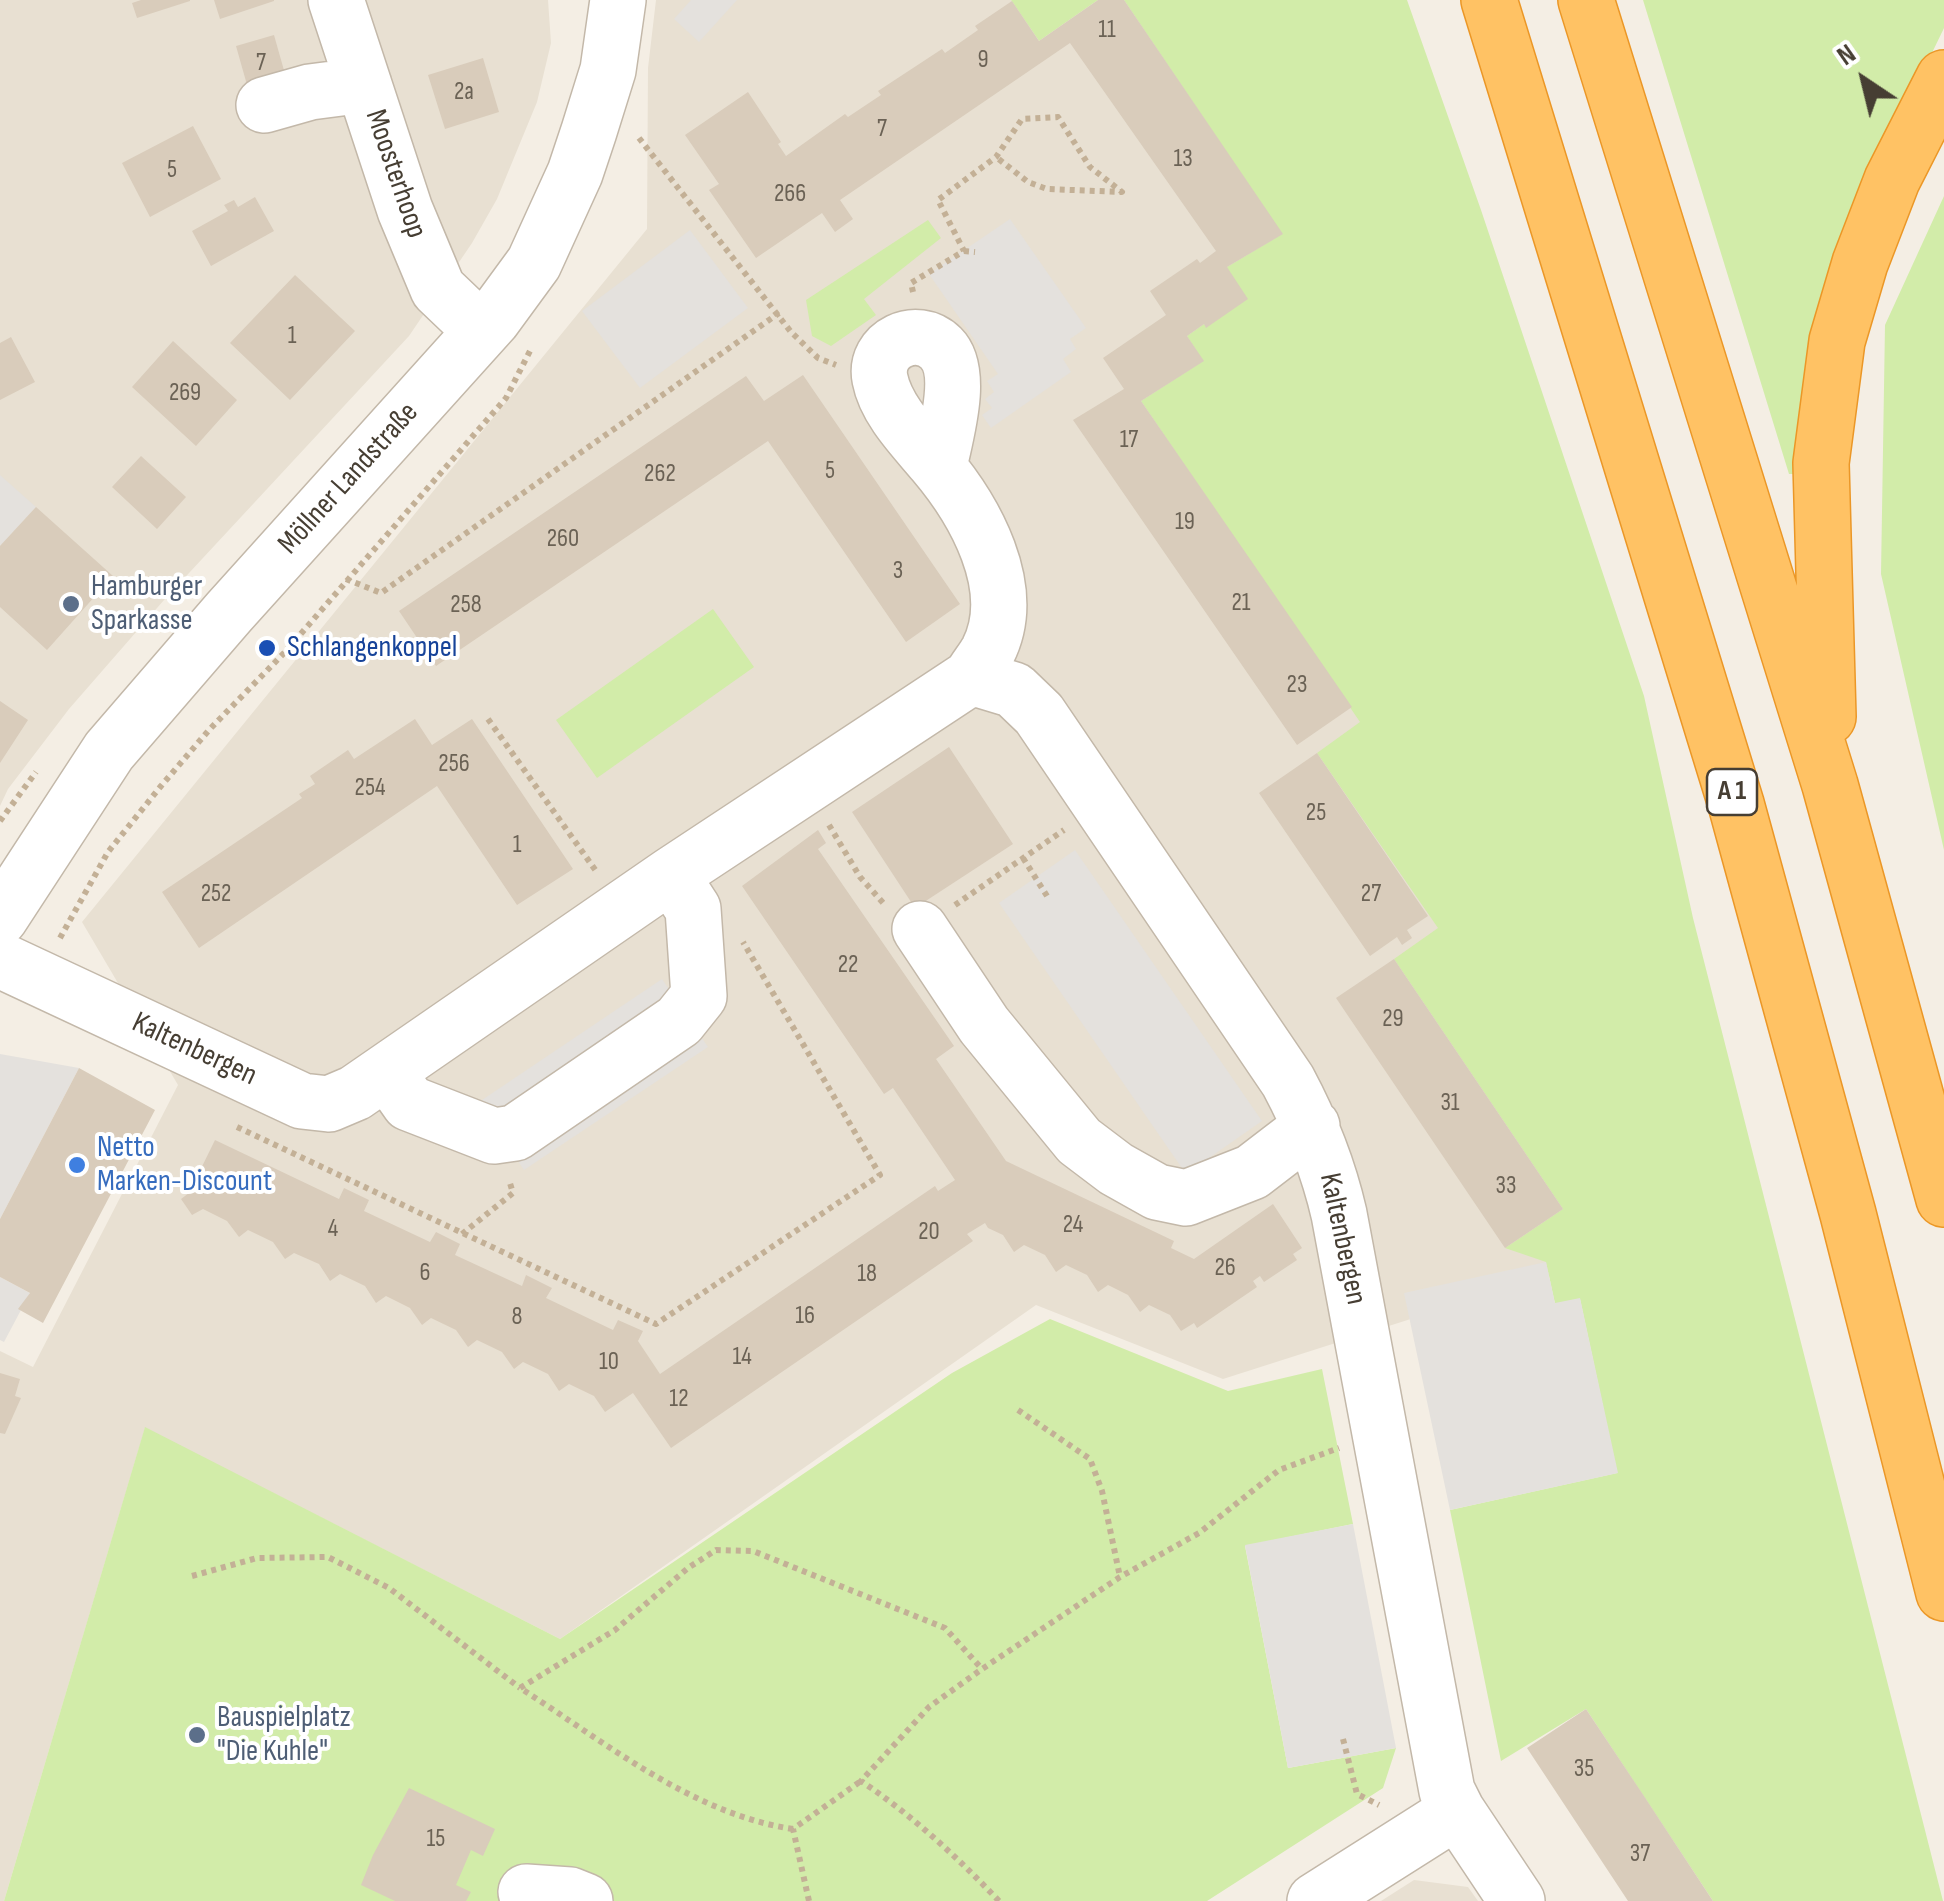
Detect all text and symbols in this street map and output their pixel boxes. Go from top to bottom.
house number: 11 [1098,16,1116,46]
north arrow [1814,30,1914,130]
text: N [1831,37,1862,73]
house number: 9 [977,46,989,76]
house number: 7 [256,49,266,79]
house number: 2a [454,78,474,108]
street label: Moosterhoop [356,105,434,243]
house number: 7 [877,115,887,145]
house number: 13 [1173,145,1193,175]
house number: 5 [167,156,177,186]
house number: 266 [774,180,806,210]
house number: 1 [288,322,296,352]
house number: 269 [169,379,201,409]
street label: Möllner Landstraße [271,396,427,562]
house number: 17 [1120,426,1138,456]
house number: 5 [825,457,835,487]
house number: 262 [644,460,676,490]
house number: 19 [1175,508,1195,538]
house number: 260 [547,525,579,555]
house number: 3 [893,557,903,587]
place label: Hamburger Sparkasse [91,569,202,640]
house number: 21 [1231,589,1251,619]
house number: 258 [450,591,482,621]
marker: Hamburger Sparkasse [60,593,82,615]
place label: Schlangenkoppel [287,630,457,666]
marker: Schlangenkoppel [256,637,278,659]
house number: 23 [1287,671,1307,701]
house number: 256 [438,750,470,780]
road number: A 1 [1707,769,1757,815]
house number: 254 [355,774,385,804]
house number: 25 [1306,799,1326,829]
house number: 1 [513,831,521,861]
house number: 252 [201,880,231,910]
house number: 27 [1361,880,1381,910]
house number: 22 [838,951,858,981]
street label: Kaltenbergen [126,1005,262,1095]
house number: 29 [1382,1005,1404,1035]
house number: 31 [1440,1089,1460,1119]
place label: Netto Marken-Discount [97,1130,272,1200]
marker: Netto Marken-Discount [66,1154,88,1176]
street label: Kaltenbergen [1311,1170,1373,1308]
house number: 33 [1496,1172,1516,1202]
house number: 24 [1063,1211,1083,1241]
house number: 4 [328,1215,338,1245]
house number: 20 [918,1218,940,1248]
house number: 26 [1214,1254,1236,1284]
house number: 6 [420,1259,430,1289]
house number: 18 [857,1260,877,1290]
house number: 16 [795,1302,815,1332]
house number: 8 [512,1303,522,1333]
house number: 14 [732,1343,752,1373]
house number: 10 [599,1348,619,1378]
house number: 12 [669,1385,689,1415]
place label: Bauspielplatz "Die Kuhle" [217,1700,351,1770]
marker: Bauspielplatz "Die Kuhle" [186,1724,208,1746]
house number: 35 [1574,1755,1594,1785]
house number: 15 [427,1825,445,1855]
house number: 37 [1630,1840,1650,1870]

